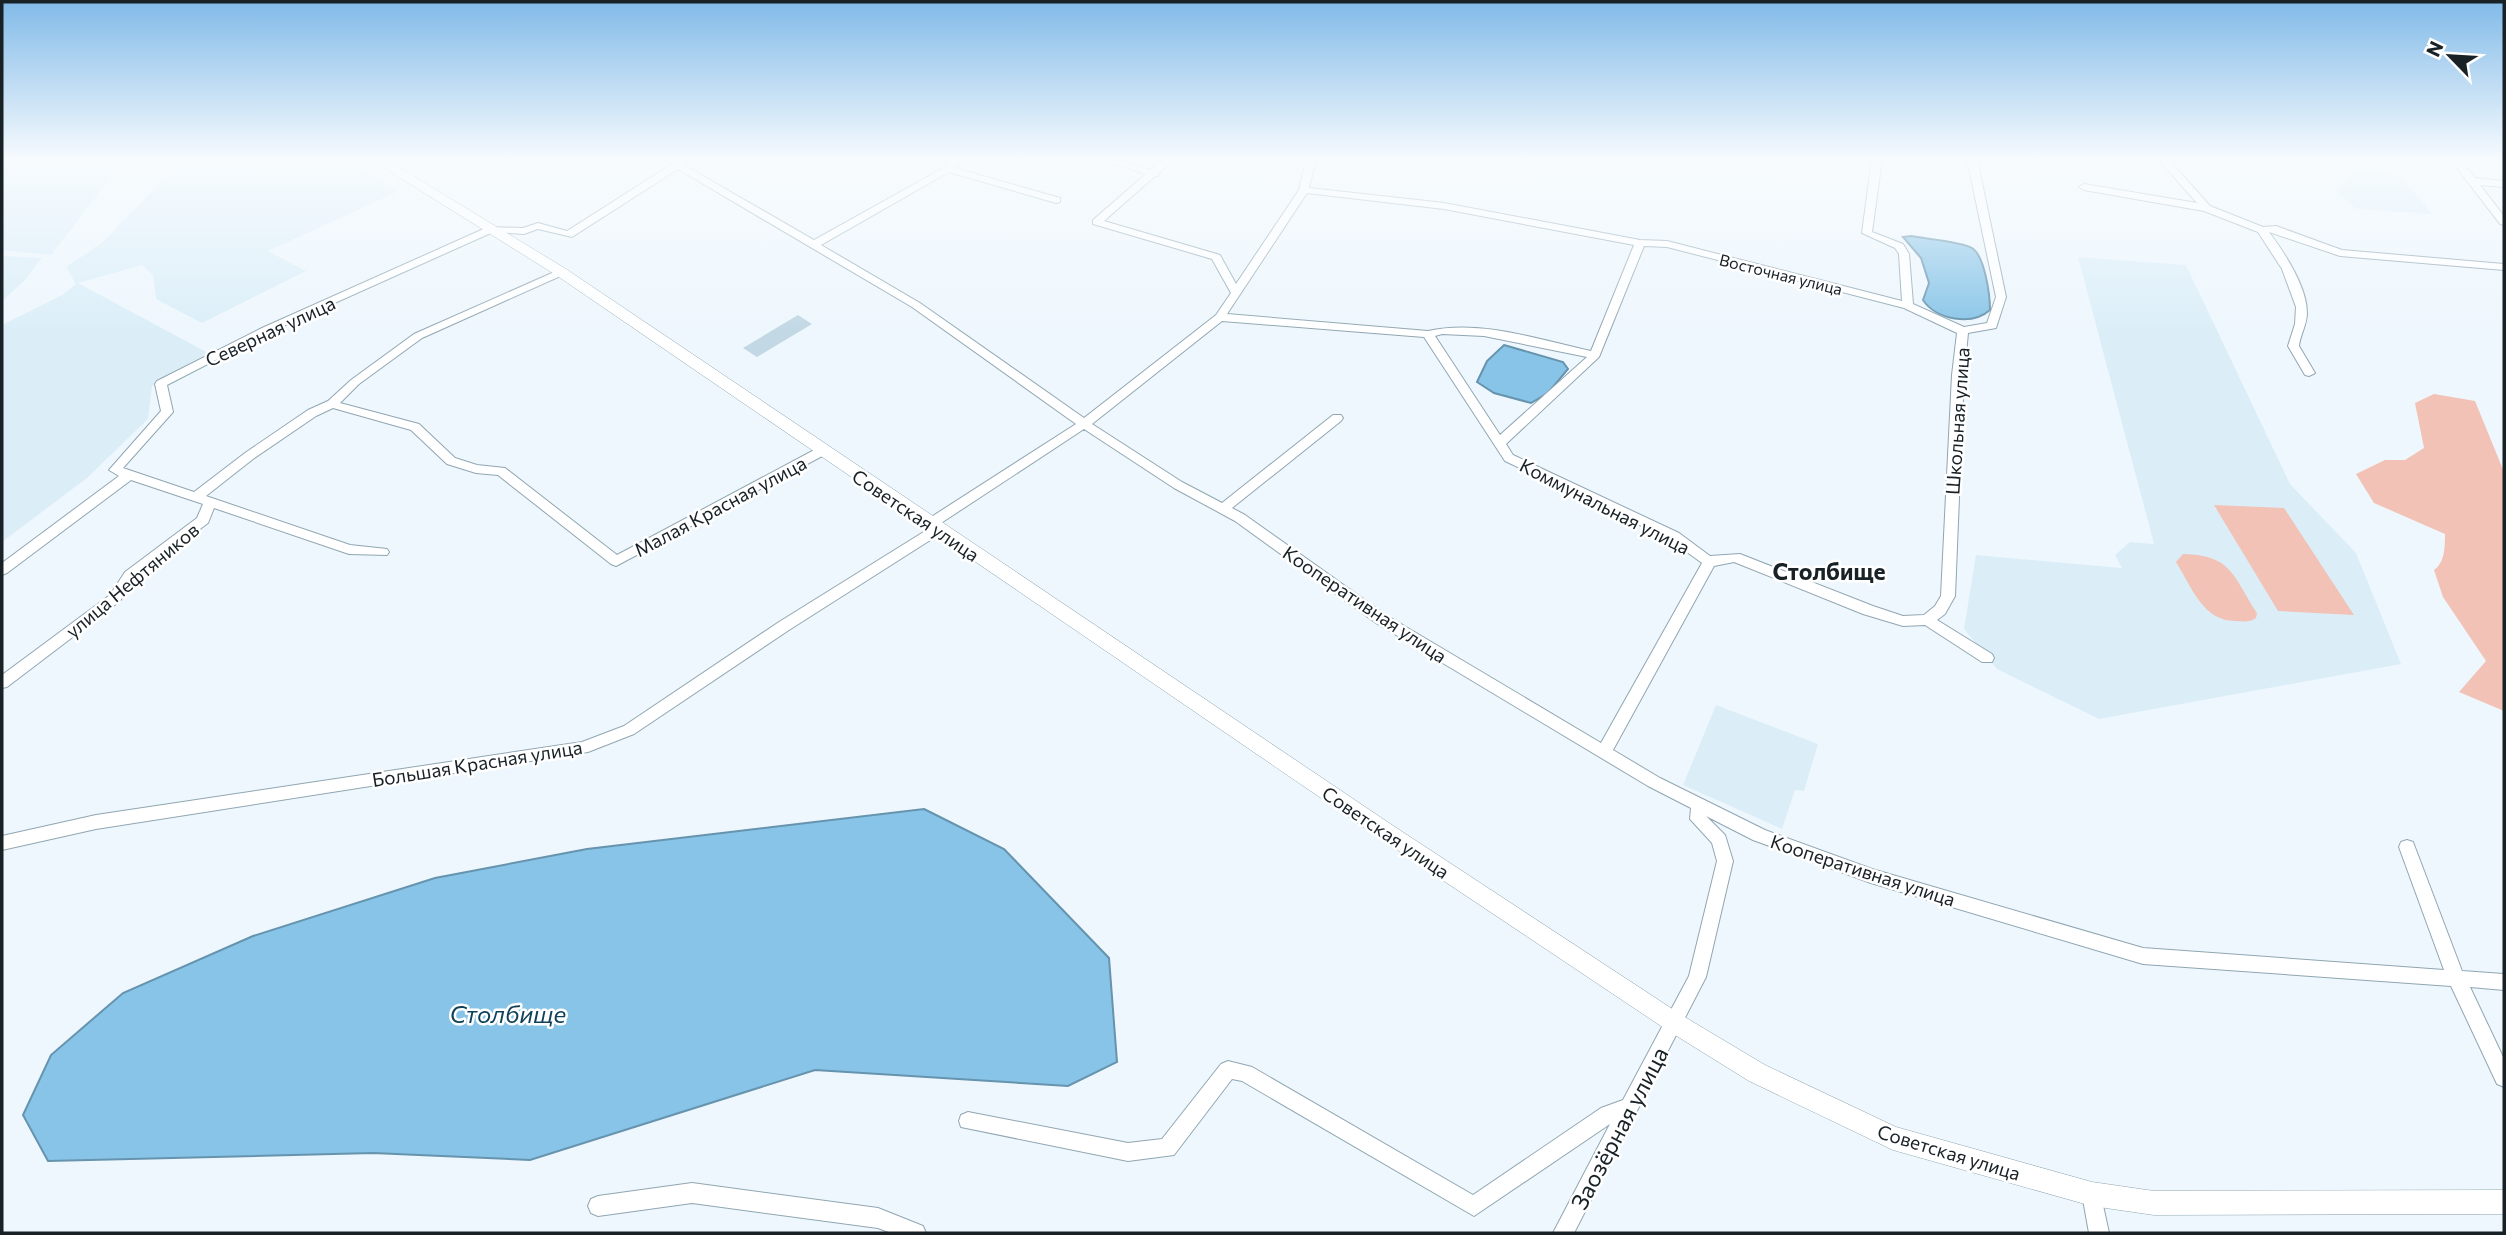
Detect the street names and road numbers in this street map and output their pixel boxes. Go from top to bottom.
street label: Восточная улица [1718,250,1844,298]
street label: Северная улица [201,291,339,371]
street label: Школьная улица [1940,346,1974,496]
street label: Малая Красная улица [630,451,810,561]
street label: Коммунальная улица [1516,453,1694,559]
street label: Советская улица [848,464,984,566]
street label: улица Нефтяников [61,518,203,642]
street label: Кооперативная улица [1279,541,1451,667]
street label: Большая Красная улица [370,735,584,791]
street label: Советская улица [1318,781,1454,883]
street label: Кооперативная улица [1768,829,1958,911]
street label: Заозёрная улица [1564,1042,1674,1214]
street label: Советская улица [1875,1119,2023,1185]

